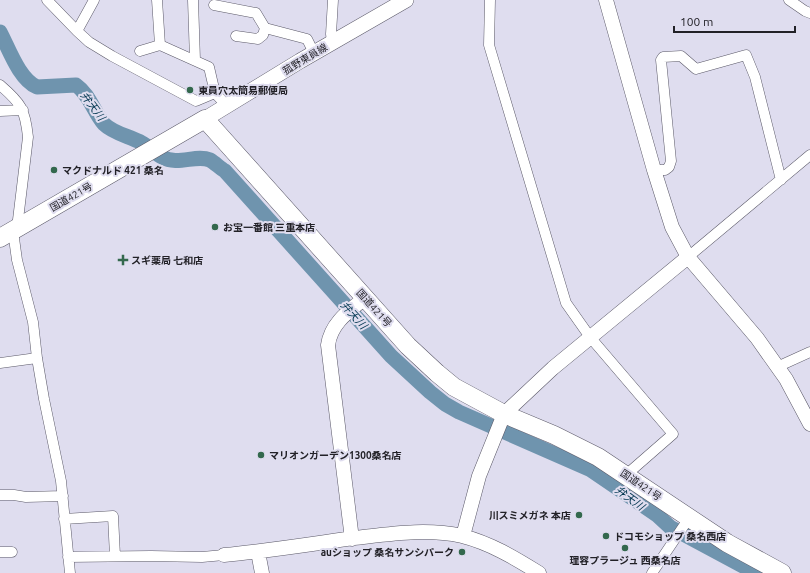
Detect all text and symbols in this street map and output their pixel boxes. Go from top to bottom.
scale bar [674,8,795,34]
text: 100 m [680,15,713,28]
street label: 菰野東員線 [281,41,329,77]
marker: 東員穴太簡易郵便局 [185,85,195,95]
place label: 東員穴太簡易郵便局 [198,85,288,96]
water label: 弁天川 [78,89,108,124]
marker: マクドナルド 421 桑名 [49,165,59,175]
place label: マクドナルド 421 桑名 [62,165,164,176]
street label: 国道421号 [48,181,94,213]
marker: お宝一番館 三重本店 [210,222,220,232]
place label: お宝一番館 三重本店 [223,222,315,233]
marker: スギ薬局 七和店 [118,255,128,265]
place label: スギ薬局 七和店 [131,255,203,266]
street label: 国道421号 [354,287,394,329]
water label: 弁天川 [339,299,370,332]
marker: マリオンガーデン1300桑名店 [256,450,266,460]
place label: マリオンガーデン1300桑名店 [269,450,402,461]
street label: 国道421号 [618,467,664,503]
water label: 弁天川 [613,483,648,513]
place label: 川スミメガネ 本店 [489,510,571,521]
marker: 川スミメガネ 本店 [574,510,584,520]
marker: ドコモショップ 桑名西店 [601,531,611,541]
place label: ドコモショップ 桑名西店 [614,531,726,542]
marker: 理容プラージュ 西桑名店 [620,543,630,553]
place label: auショップ 桑名サンシパーク [321,547,454,558]
marker: auショップ 桑名サンシパーク [457,547,467,557]
place label: 理容プラージュ 西桑名店 [569,555,681,566]

